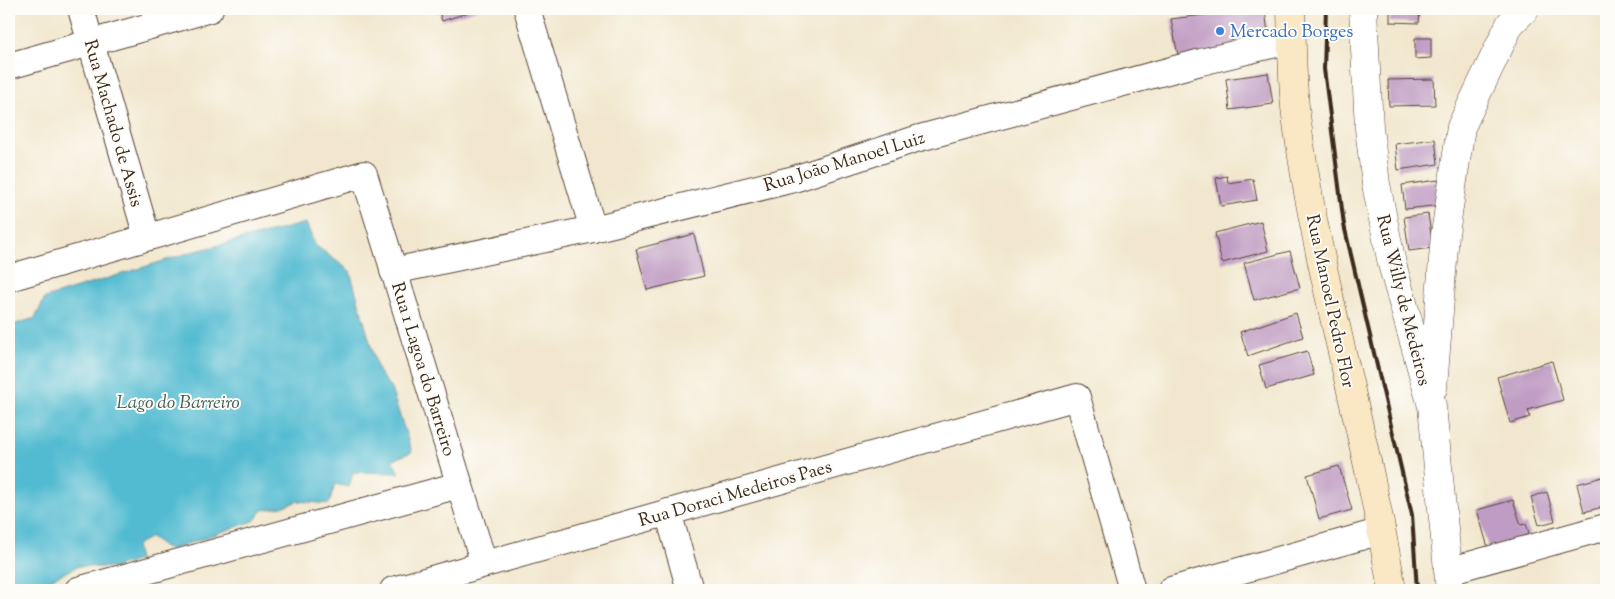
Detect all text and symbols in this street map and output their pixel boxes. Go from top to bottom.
place label: Mercado Borges [1230,20,1353,46]
marker: Mercado Borges [1214,25,1226,37]
street label: Rua Machado de Assis [76,37,148,210]
street label: Rua João Manoel Luiz [761,126,928,200]
street label: Rua Manoel Pedro Flor [1298,212,1360,391]
street label: Rua Willy de Medeiros [1368,212,1436,389]
street label: Rua 1 Lagoa do Barreiro [383,279,461,460]
water label: Lago do Barreiro [116,390,240,417]
street label: Rua Doraci Medeiros Paes [636,455,835,535]

